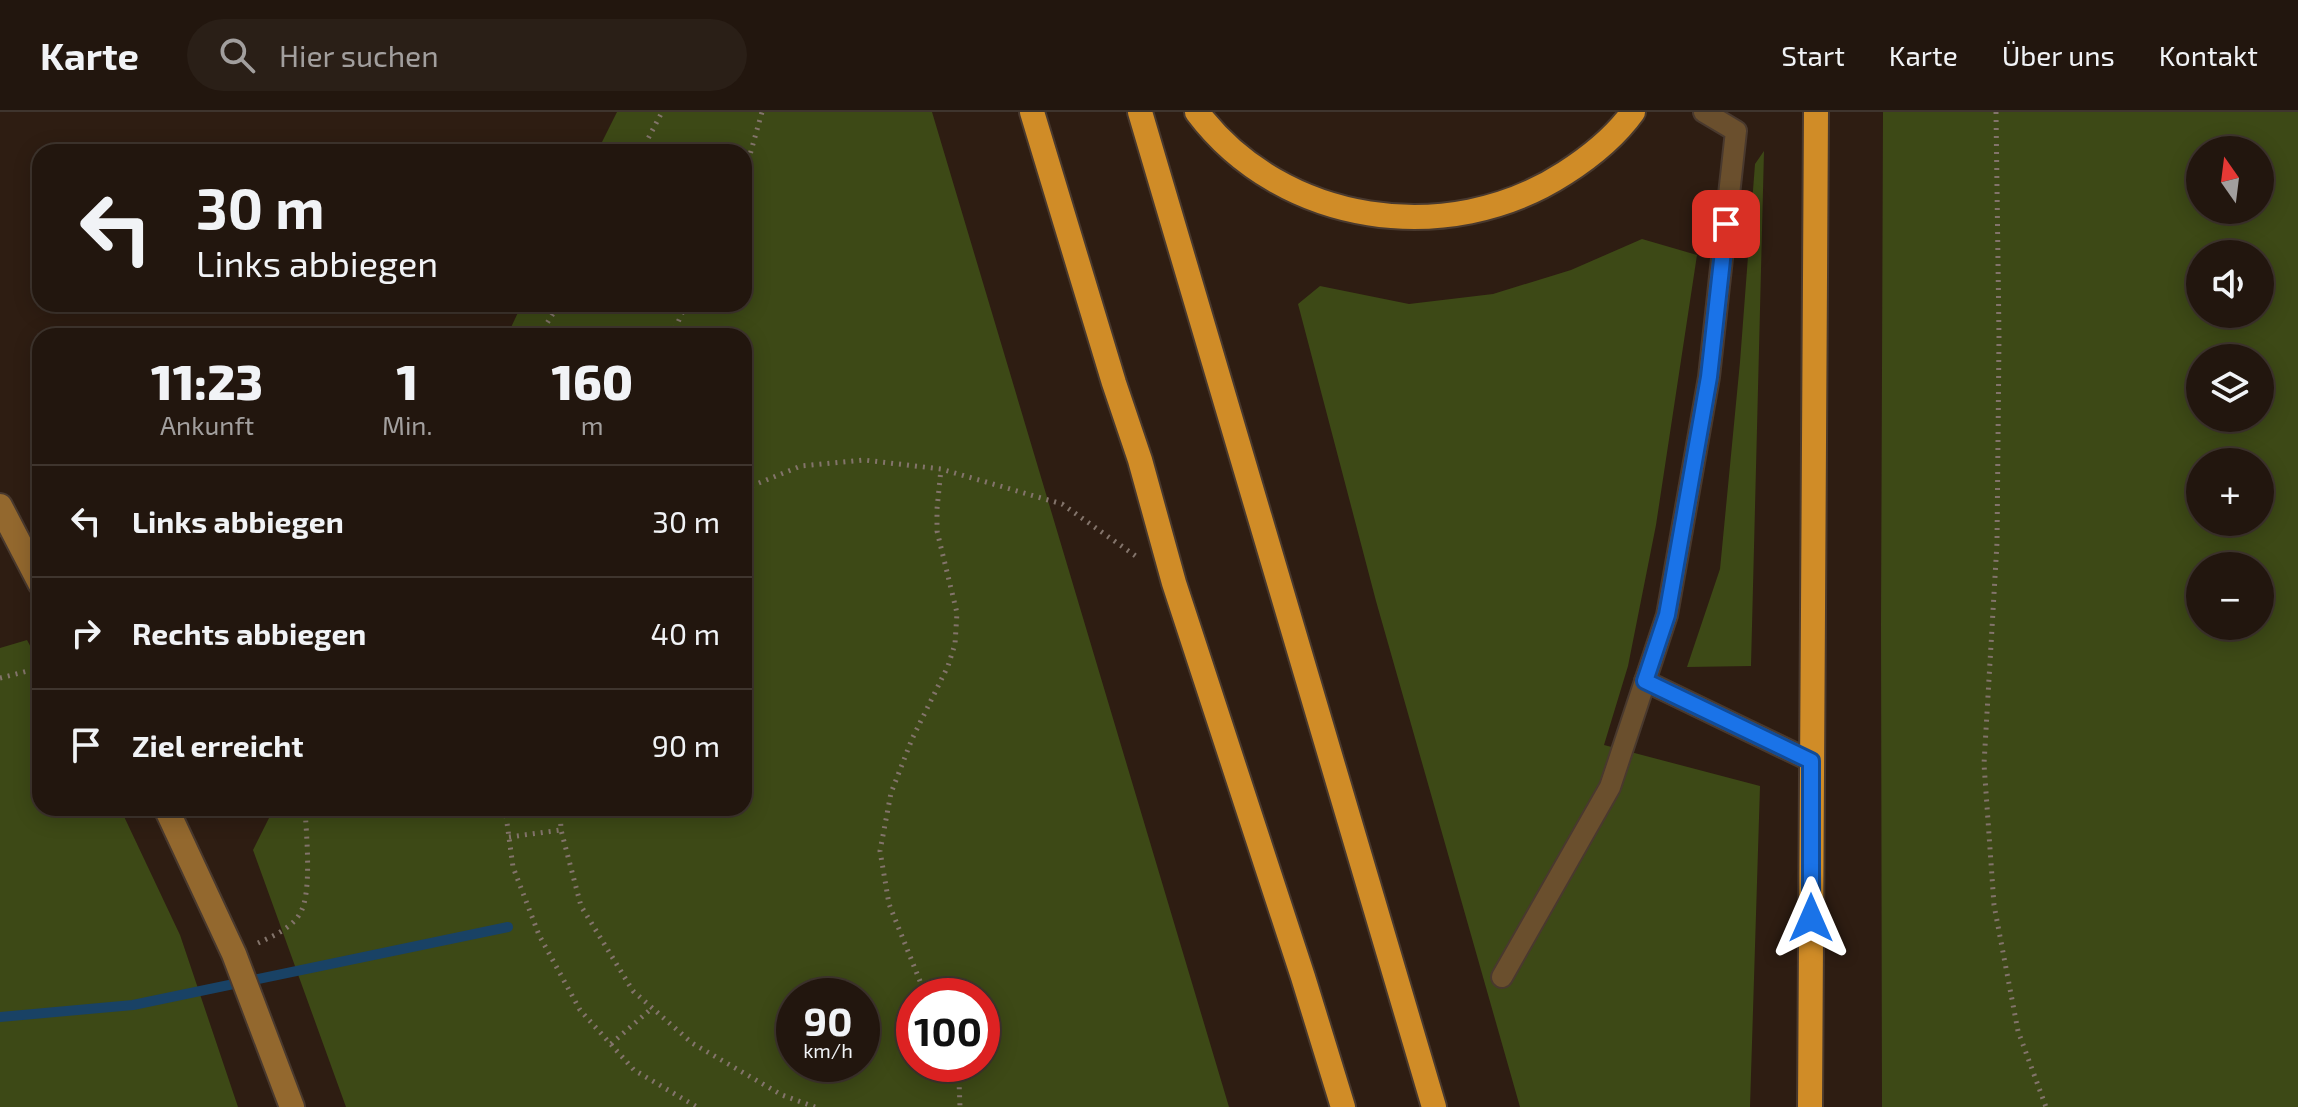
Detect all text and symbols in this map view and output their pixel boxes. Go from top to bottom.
search box [187,19,747,91]
text: Karte [40,32,139,78]
icon: search [215,33,259,77]
text: Hier suchen [279,37,439,73]
text: Start [1781,38,1845,72]
text: Karte [1889,38,1958,72]
text: Über uns [2002,38,2115,72]
text: Kontakt [2159,38,2258,72]
north arrow [2186,136,2274,224]
map controls [2186,136,2274,640]
text: 30 m [196,173,325,240]
icon: left [64,176,168,280]
pin [1692,190,1760,258]
icon: arrive [1704,202,1748,246]
button: sound [2186,240,2274,328]
text: Links abbiegen [196,241,438,284]
button: layers [2186,344,2274,432]
text: 11:23 [151,352,263,410]
text: 1 [396,352,418,410]
text: 160 [551,352,633,410]
text: Ankunft [160,409,254,440]
text: Min. [382,409,432,440]
text: m [581,409,604,440]
button: + [2186,448,2274,536]
icon: left [64,499,108,543]
text: Links abbiegen [132,503,344,539]
text: 30 m [652,503,720,539]
button: − [2186,552,2274,640]
icon: right [64,611,108,655]
text: Rechts abbiegen [132,615,366,651]
text: 40 m [650,615,720,651]
icon: arrive [64,723,108,767]
text: Ziel erreicht [132,727,304,763]
text: 90 m [652,727,720,763]
position arrow [1769,876,1853,960]
speed limit sign: 100 [896,978,1000,1082]
text: 90 [804,996,852,1044]
text: km/h [803,1038,853,1062]

